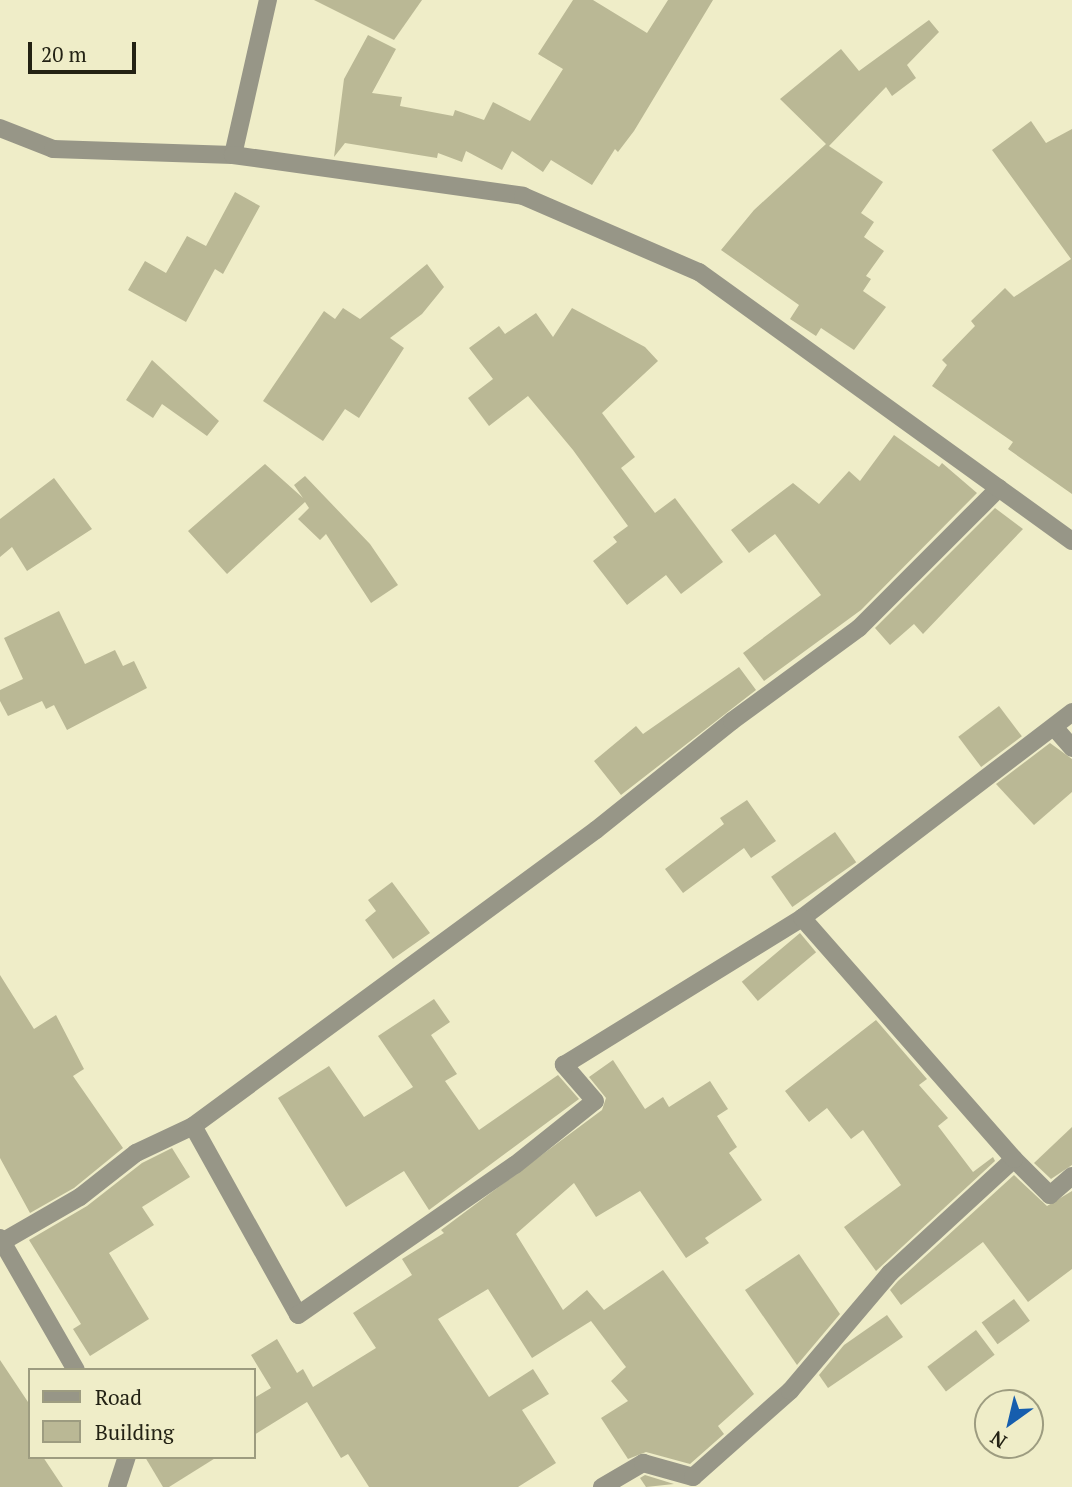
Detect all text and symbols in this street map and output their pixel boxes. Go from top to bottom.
scale bar [32,28,140,72]
text: 20 m [41,40,87,68]
legend [28,1368,256,1459]
text: Road [95,1383,142,1411]
north arrow [974,1389,1044,1459]
text: Building [95,1418,174,1446]
text: N [985,1426,1011,1455]

